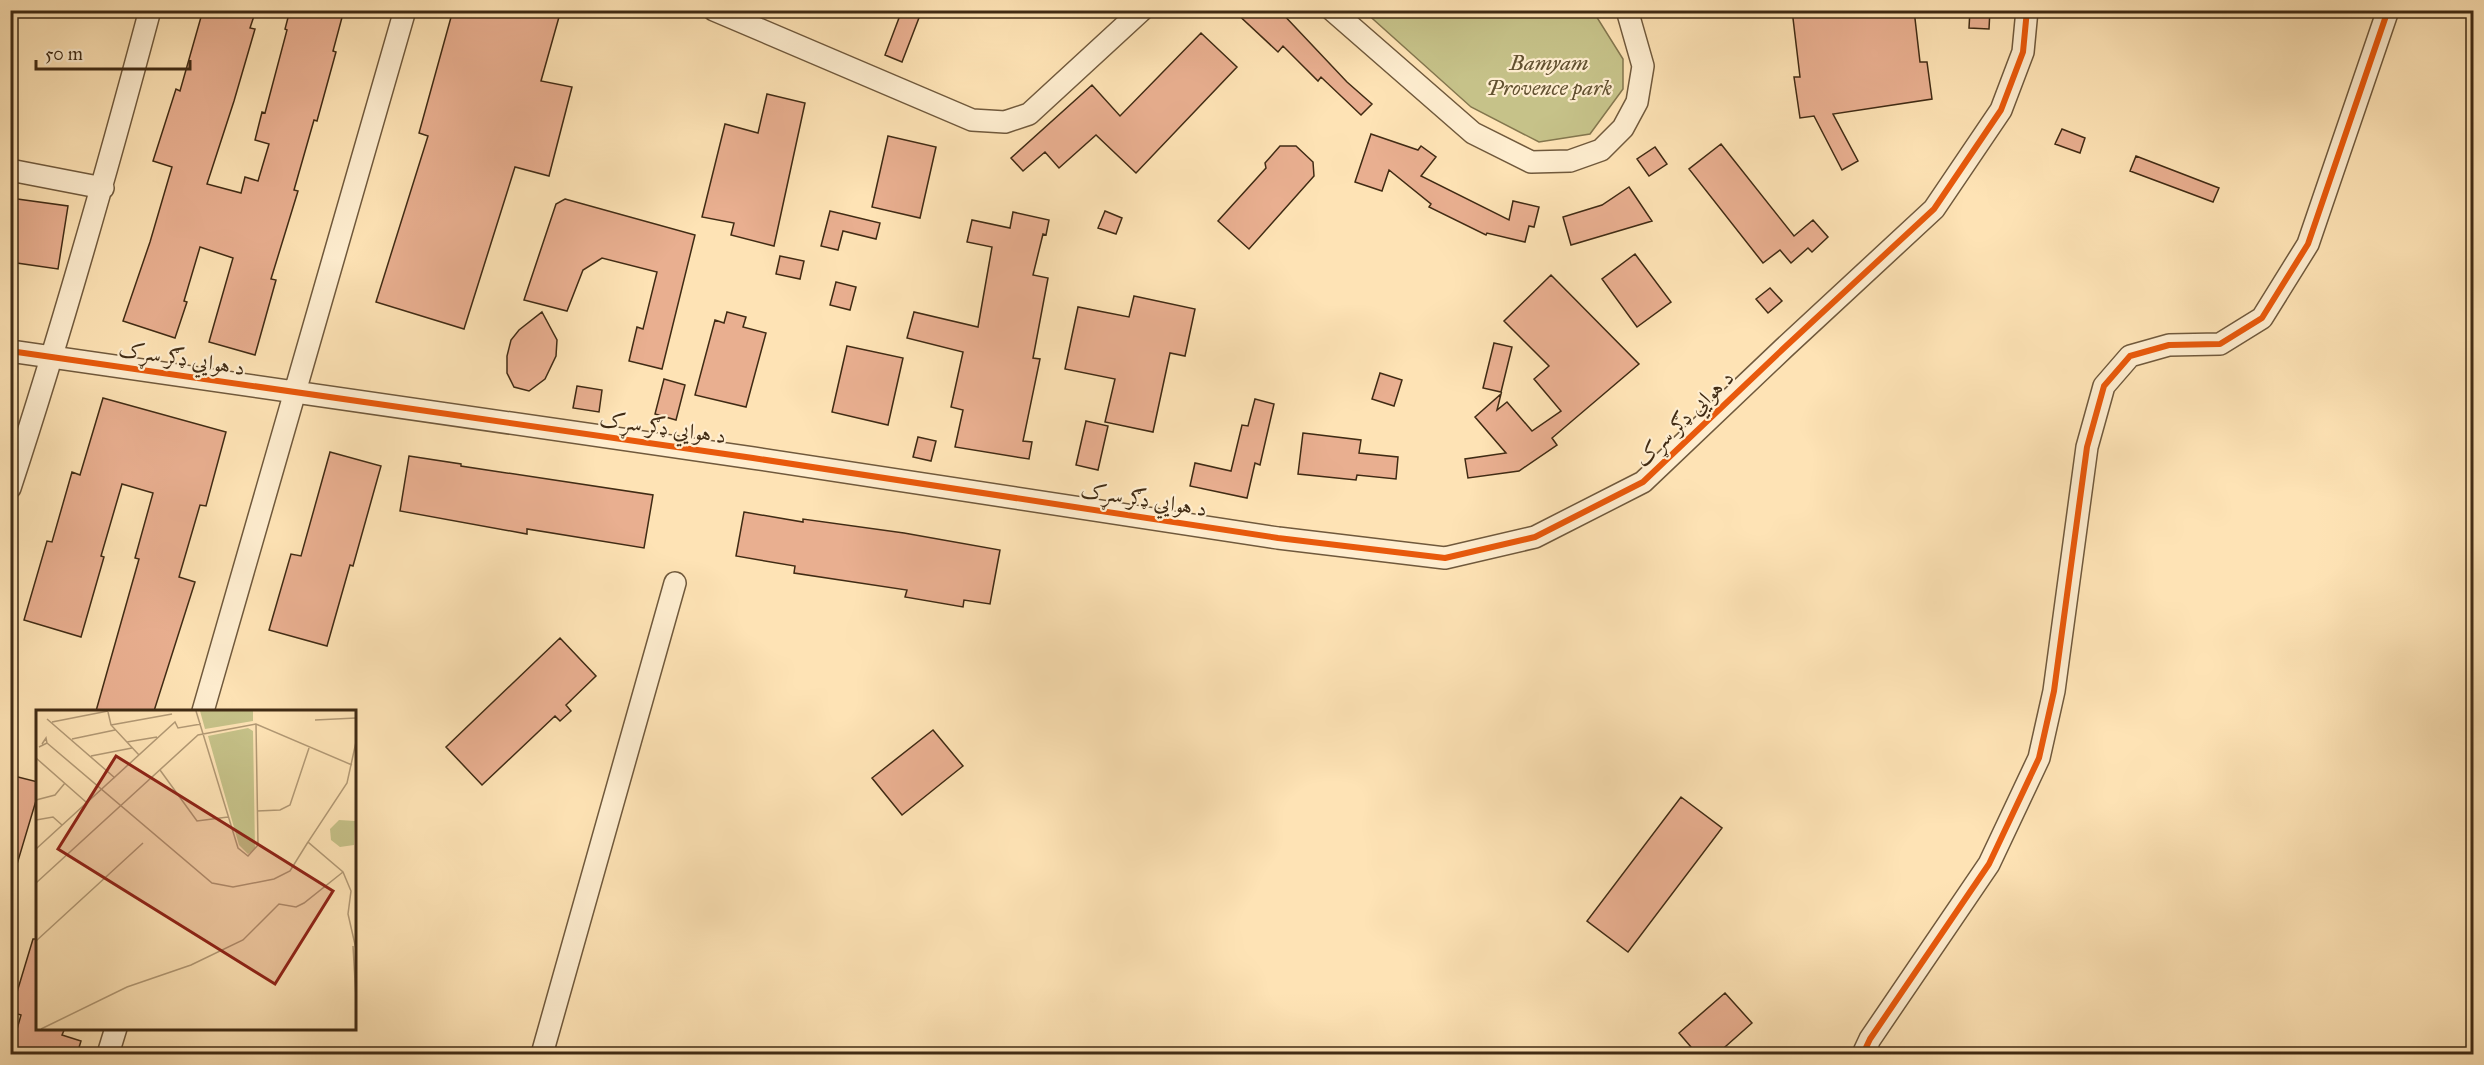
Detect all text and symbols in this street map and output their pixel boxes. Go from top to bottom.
scale bar [36,33,190,71]
text: 50 m [45,43,83,65]
park label: Bamyam Provence park [1486,49,1612,101]
street label: د هوايي ډګر سړک [116,335,247,386]
street label: د هوايي ډګر سړک [1629,364,1743,476]
street label: د هوايي ډګر سړک [597,405,728,454]
street label: د هوايي ډګر سړک [1078,476,1209,527]
inset map [36,710,356,1029]

